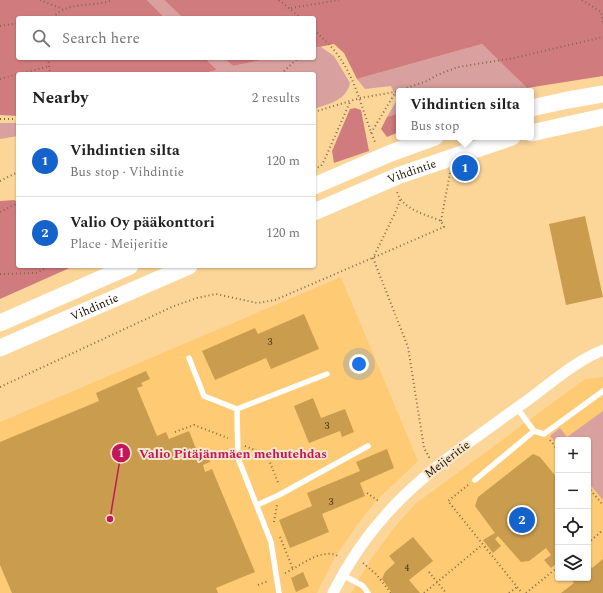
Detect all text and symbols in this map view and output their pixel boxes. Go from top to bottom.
search box [16,16,316,60]
icon: search [30,27,52,49]
text: Search here [62,27,140,50]
text: Nearby [32,85,88,111]
text: 2 results [252,88,300,108]
popup [396,88,534,140]
text: Vihdintien silta [410,93,520,116]
text: Bus stop [410,116,459,136]
text: Vihdintien silta [70,139,180,162]
text: 1 [41,151,49,171]
text: 120 m [266,151,300,171]
pin: 1 [452,153,478,183]
street label: Vihdintie [384,154,439,189]
text: Bus stop · Vihdintie [70,162,184,182]
text: Valio Oy pääkonttori [70,211,215,234]
text: 2 [41,223,49,243]
text: 120 m [266,223,300,243]
text: Place · Meijeritie [70,234,168,254]
street label: Vihdintie [68,289,122,326]
house number: 3 [268,334,273,350]
your location [349,354,369,374]
house number: 3 [325,418,330,434]
street label: Meijeritie [420,436,474,483]
map controls [555,437,591,581]
button: + [555,437,591,473]
callout: Valio Pitäjänmäen mehutehdas [111,441,335,466]
text: 1 [118,444,124,463]
text: Valio Pitäjänmäen mehutehdas [139,444,327,464]
button: − [555,473,591,509]
house number: 3 [329,494,334,510]
pin: 2 [509,505,535,535]
button: locate [555,509,591,545]
button: layers [555,545,591,581]
house number: 4 [405,560,410,576]

